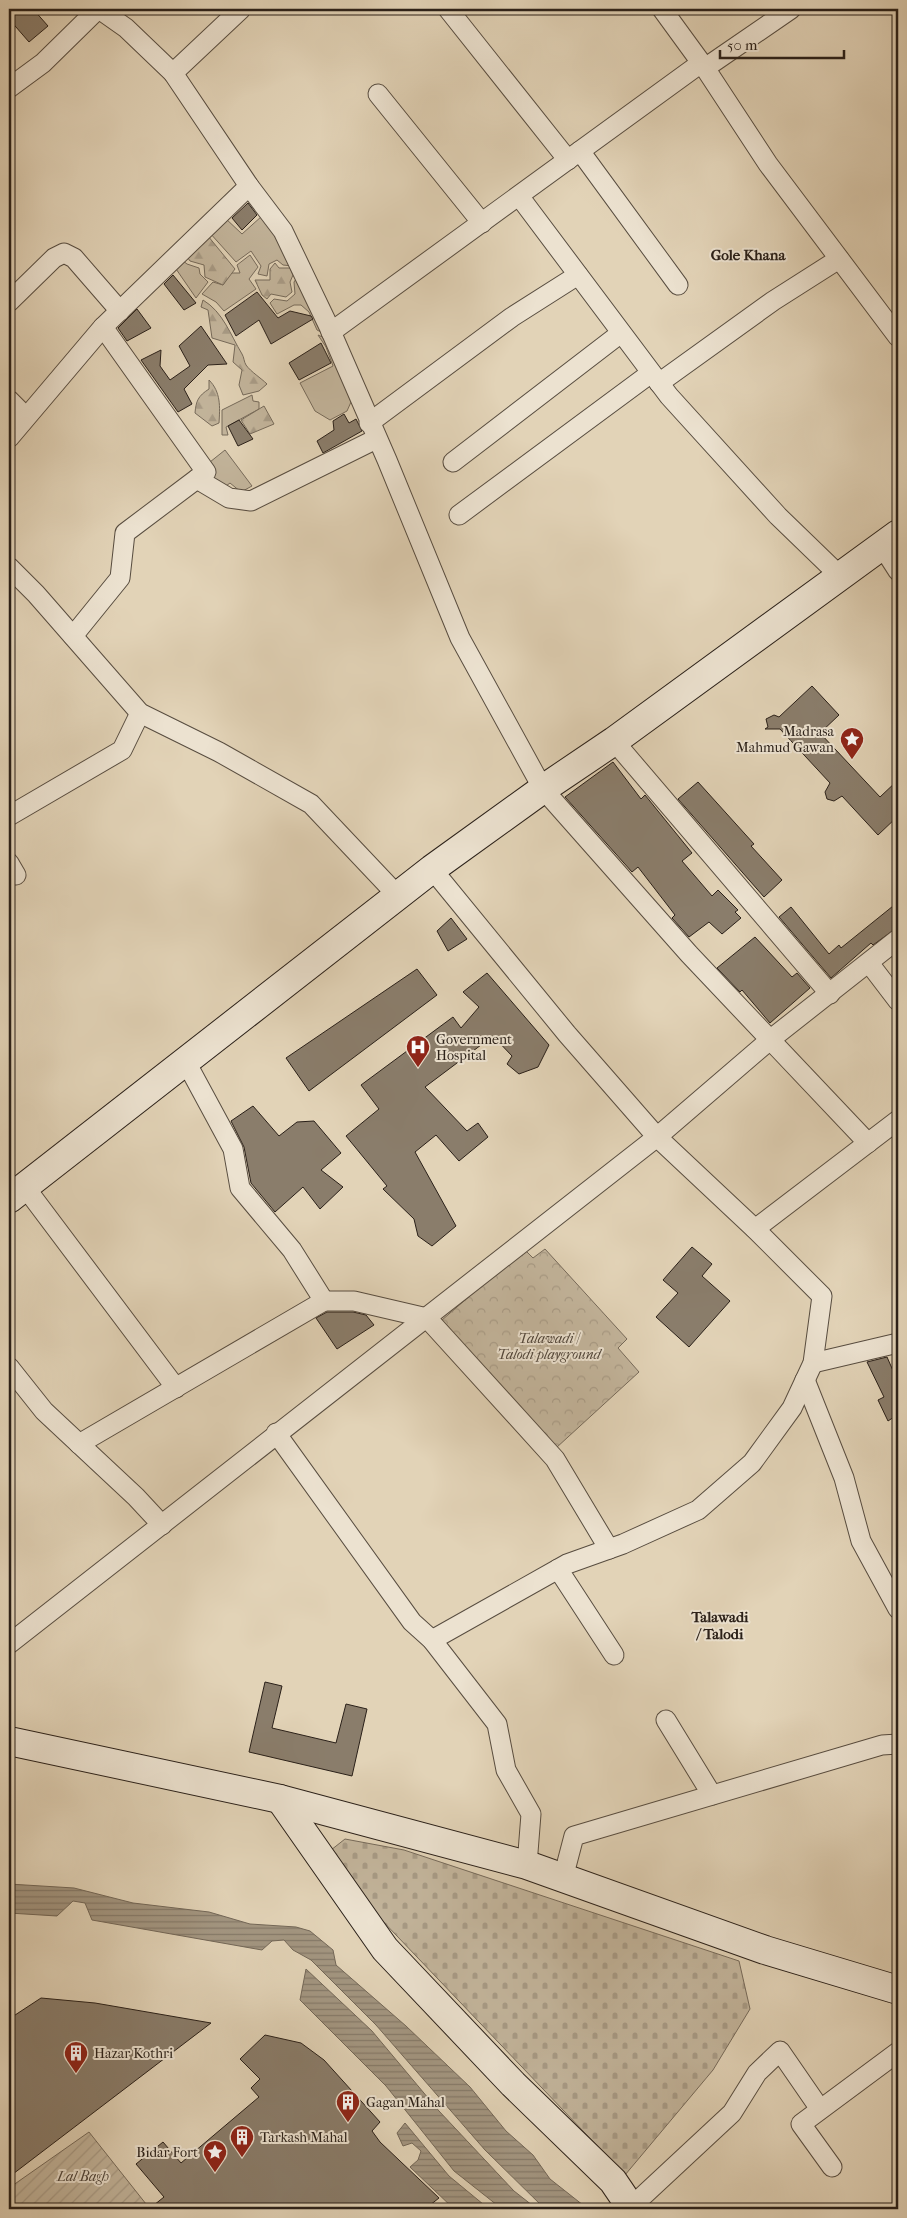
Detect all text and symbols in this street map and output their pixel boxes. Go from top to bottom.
scale bar [720,28,843,60]
text: 50 m [727,36,758,54]
district label: Gole Khana [711,246,786,264]
place label: Madrasa Mahmud Gawan [736,723,835,756]
place icon: Madrasa Mahmud Gawan [839,726,865,760]
place label: Government Hospital [436,1031,512,1064]
hospital icon: Government Hospital [405,1034,431,1068]
park label: Talawadi / Talodi playground [497,1330,603,1363]
district label: Talawadi / Talodi [690,1608,749,1643]
building icon: Hazar Kothri [63,2040,89,2074]
place label: Hazar Kothri [94,2045,173,2062]
building icon: Gagan Mahal [335,2089,361,2123]
place label: Gagan Mahal [366,2094,445,2111]
building icon: Tarkash Mahal [229,2124,255,2158]
place label: Tarkash Mahal [260,2129,348,2146]
place icon: Bidar Fort [202,2139,228,2173]
place label: Bidar Fort [136,2144,198,2161]
park label: Lal Bagh [56,2168,109,2185]

